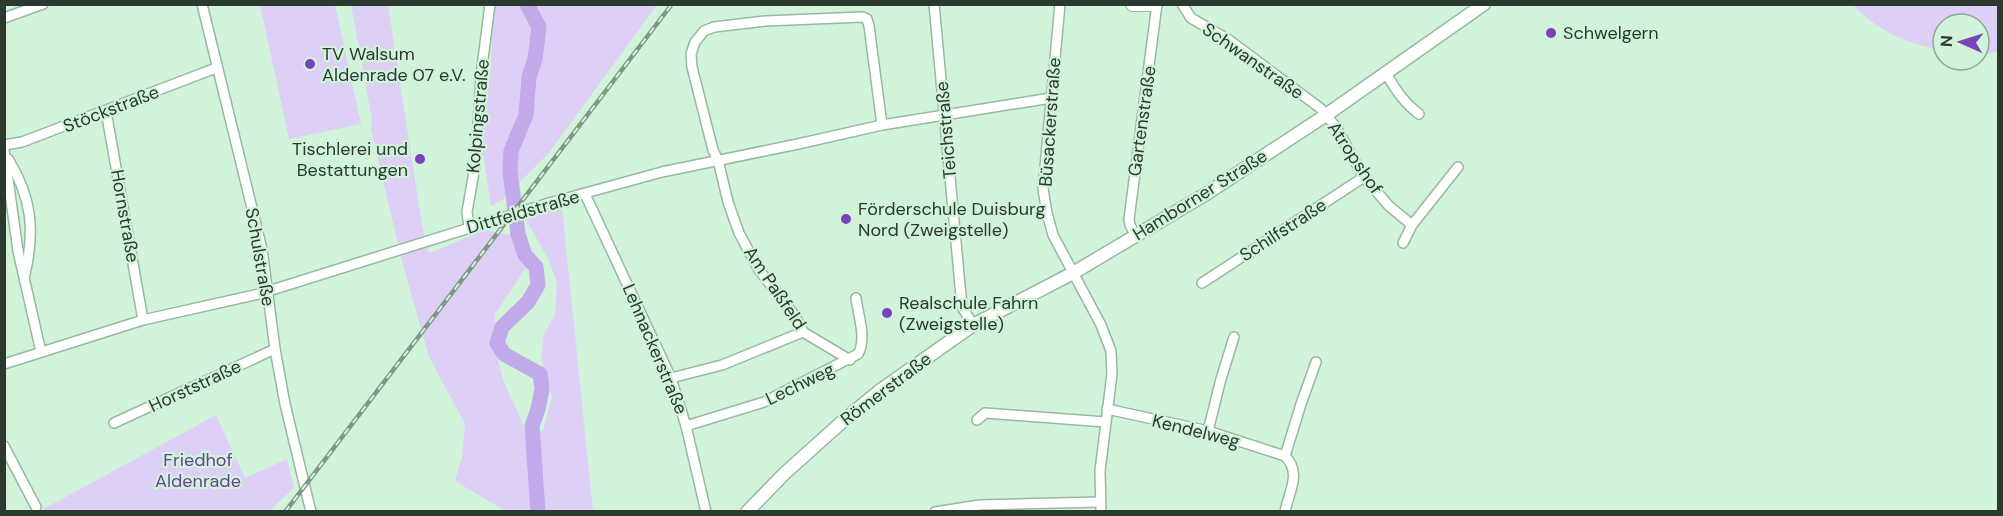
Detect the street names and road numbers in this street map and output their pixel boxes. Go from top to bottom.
street label: Schwanstraße [1198,17,1308,105]
street label: Büsackerstraße [1034,57,1066,187]
street label: Kolpingstraße [461,58,495,174]
street label: Gartenstraße [1122,64,1162,178]
street label: Stöckstraße [60,80,162,138]
street label: Teichstraße [930,80,962,180]
street label: Atropshof [1322,117,1388,199]
street label: Hamborner Straße [1128,144,1272,246]
street label: Hornstraße [105,168,145,264]
street label: Dittfeldstraße [464,184,582,240]
street label: Schilfstraße [1235,193,1331,267]
street label: Schulstraße [240,206,280,308]
street label: Am Paßfeld [738,242,812,334]
street label: Lehnackerstraße [617,280,693,418]
street label: Römerstraße [836,347,936,431]
street label: Horststraße [145,354,245,418]
street label: Lechweg [762,357,838,411]
street label: Kendelweg [1150,409,1242,453]

